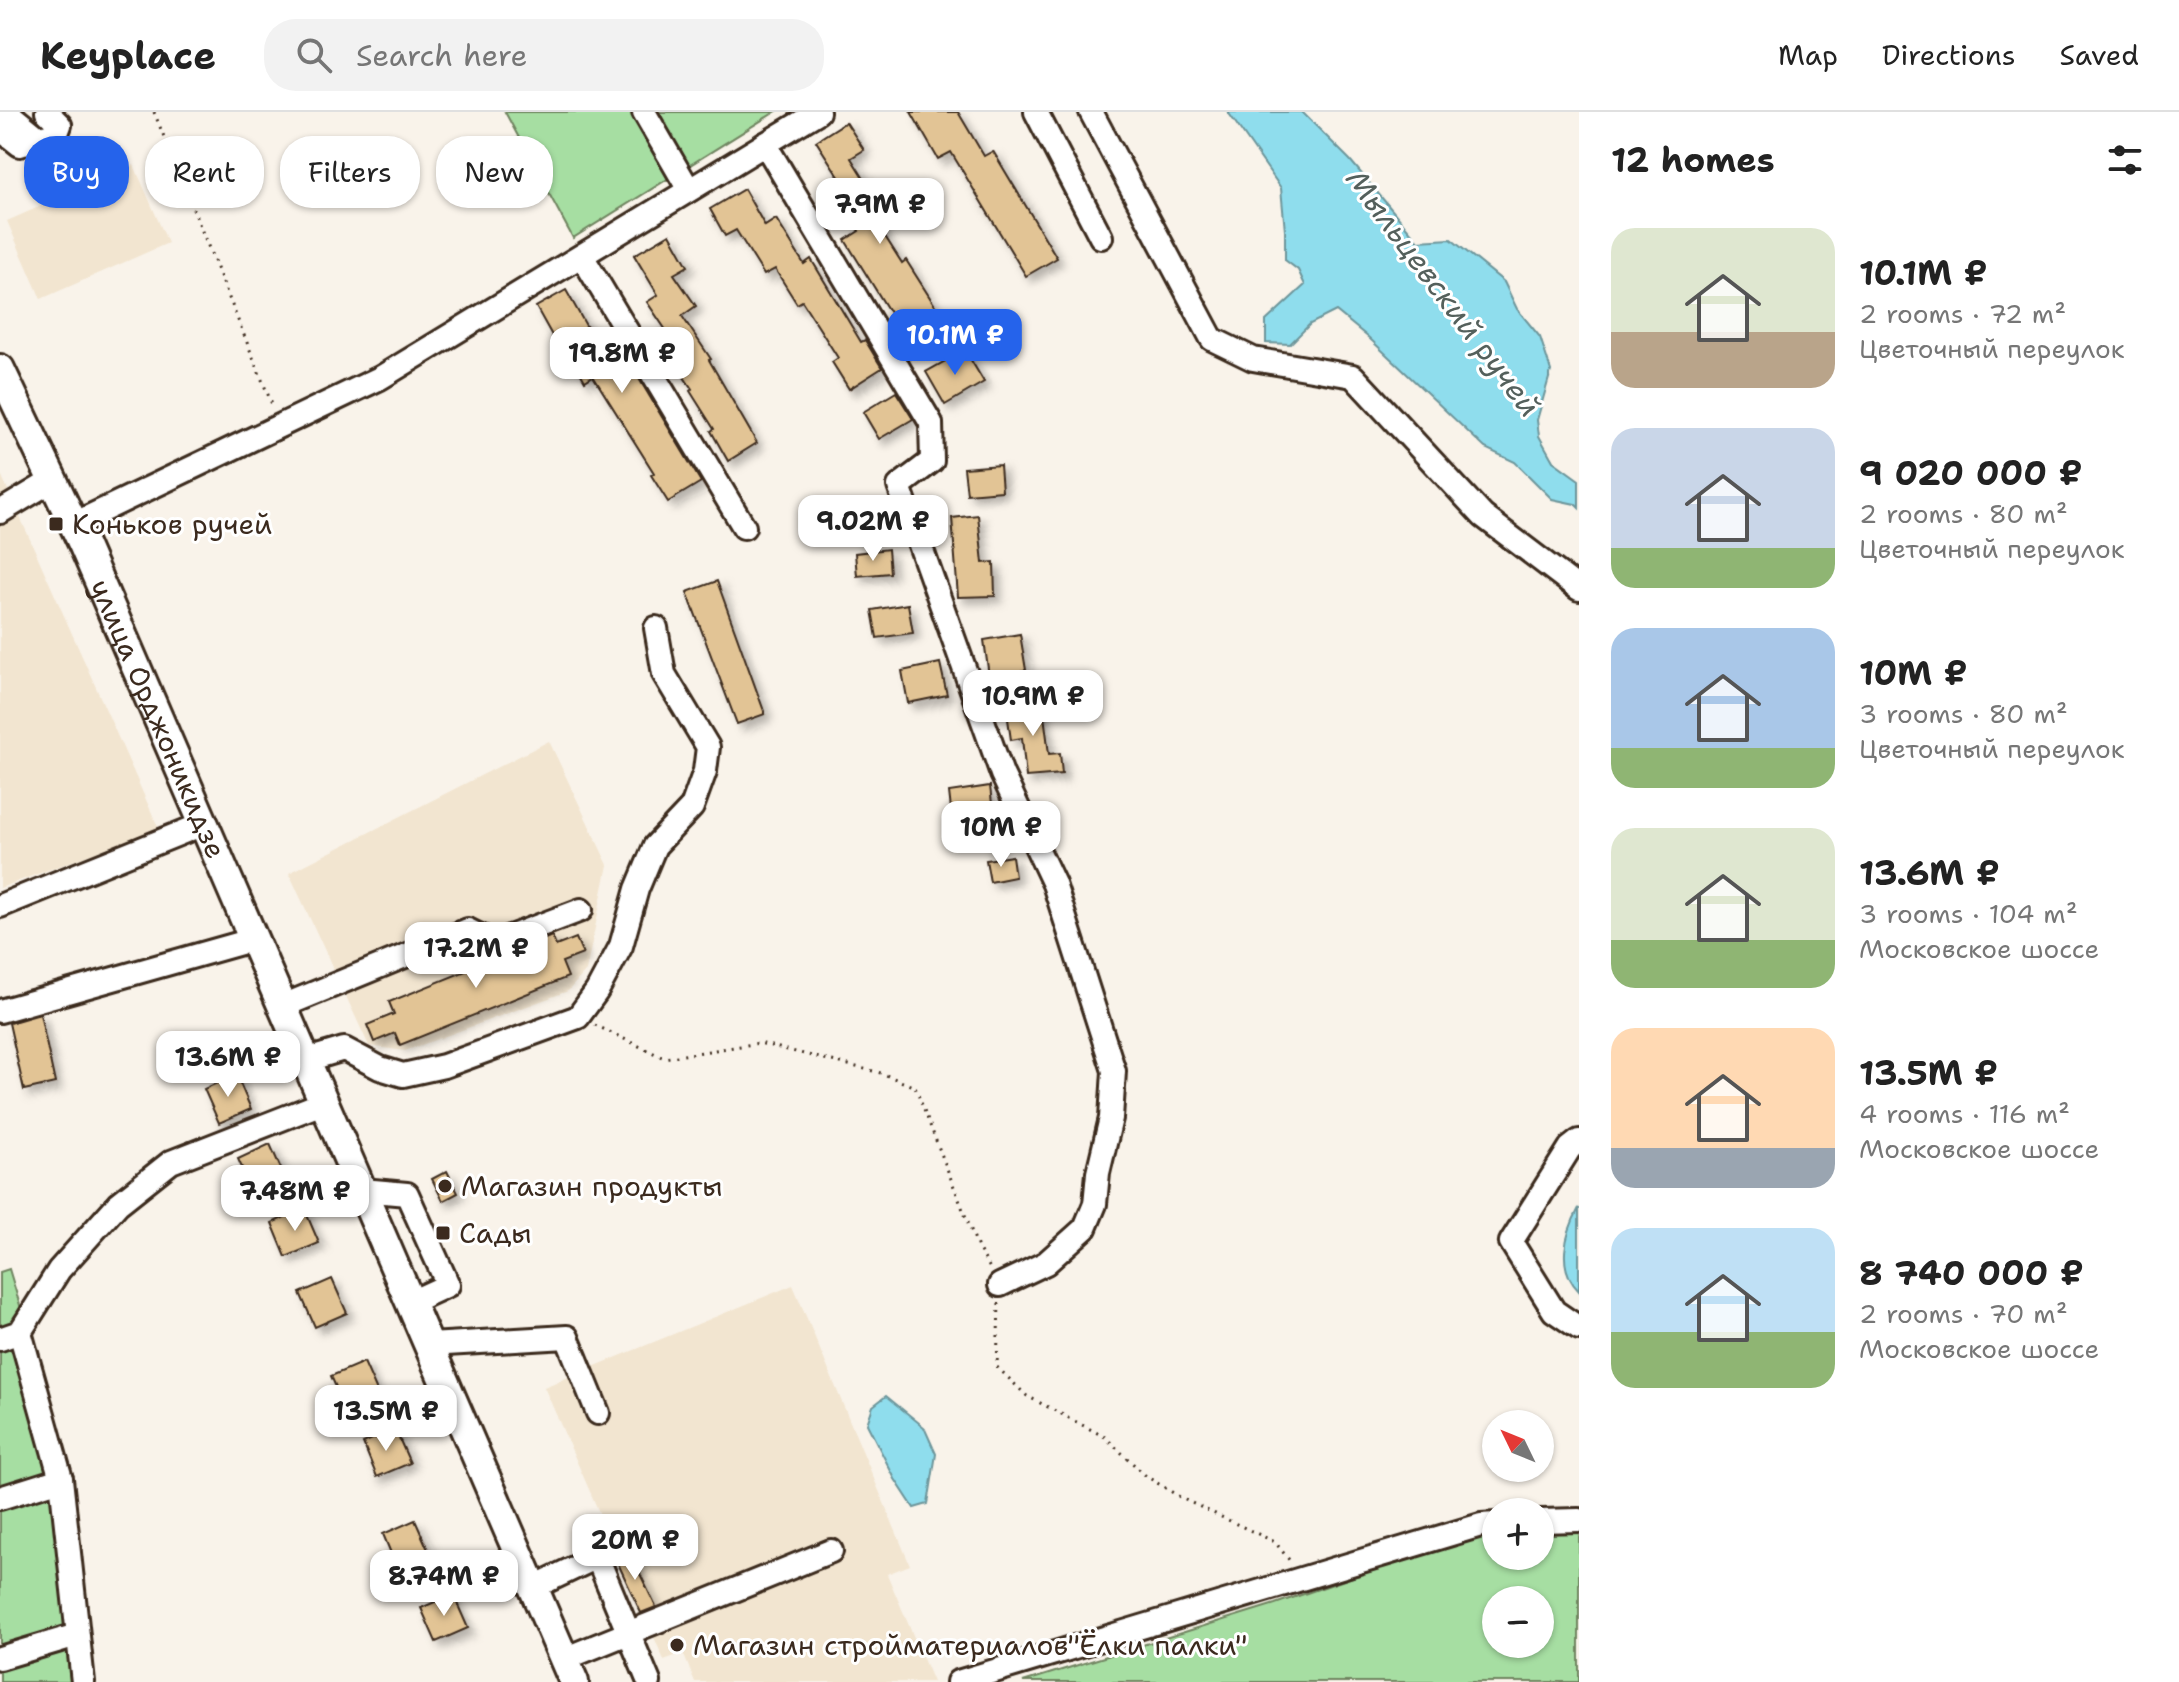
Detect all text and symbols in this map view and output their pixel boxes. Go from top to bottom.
search box [264,19,824,91]
text: Keyplace [40,30,216,81]
icon: search [292,33,336,77]
text: Search here [356,35,527,76]
text: Map [1778,36,1838,74]
text: Directions [1882,36,2016,74]
text: Saved [2060,36,2139,74]
chip: Buy [24,136,129,208]
chip: Rent [145,136,264,208]
chip: Filters [280,136,420,208]
chip: New [436,136,553,208]
text: 12 homes [1611,137,1775,183]
icon: filters [2103,138,2147,182]
water label: Мыльцевский ручей [1337,160,1550,425]
pin: 7.9M ₽ [815,178,945,246]
text: 7.9M ₽ [834,186,926,221]
text: 10.1M ₽ [1859,250,1988,296]
icon: home [1675,260,1771,356]
text: 2 rooms · 72 m² [1859,296,2066,331]
pin: 10.1M ₽ [881,309,1029,377]
text: 10.1M ₽ [906,317,1004,352]
pin: 19.8M ₽ [548,327,696,395]
text: Цветочный переулок [1859,331,2125,366]
text: 19.8M ₽ [568,335,676,370]
text: 9 020 000 ₽ [1859,450,2082,496]
icon: home [1675,460,1771,556]
pin: 9.02M ₽ [799,495,947,563]
text: 2 rooms · 80 m² [1859,496,2068,531]
text: 9.02M ₽ [816,503,930,538]
place label: Коньков ручей [72,505,272,543]
marker: Коньков ручей [47,515,65,533]
text: Цветочный переулок [1859,531,2125,566]
street label: улица Орджоникидзе [81,573,235,864]
text: 10M ₽ [1859,650,1968,696]
icon: home [1675,660,1771,756]
pin: 10.9M ₽ [959,670,1107,738]
text: 10.9M ₽ [981,678,1085,713]
text: 3 rooms · 80 m² [1859,696,2068,731]
text: Цветочный переулок [1859,731,2125,766]
pin: 10M ₽ [945,801,1057,869]
text: 10M ₽ [959,809,1043,844]
text: 13.6M ₽ [1859,850,2000,896]
icon: home [1675,860,1771,956]
text: 3 rooms · 104 m² [1859,896,2078,931]
pin: 17.2M ₽ [402,922,550,990]
text: 17.2M ₽ [423,930,529,965]
text: Московское шоссе [1859,931,2099,966]
pin: 13.6M ₽ [154,1031,302,1099]
text: 13.6M ₽ [174,1039,282,1074]
text: 13.5M ₽ [1859,1050,1998,1096]
icon: home [1675,1060,1771,1156]
text: 4 rooms · 116 m² [1859,1096,2070,1131]
text: Московское шоссе [1859,1131,2099,1166]
pin: 7.48M ₽ [221,1165,369,1233]
place label: Магазин продукты [461,1167,723,1205]
text: 7.48M ₽ [239,1173,351,1208]
marker: Магазин продукты [436,1177,454,1195]
place label: Сады [459,1214,532,1252]
marker: Сады [434,1224,452,1242]
text: 8 740 000 ₽ [1859,1250,2084,1296]
icon: home [1675,1260,1771,1356]
text: 2 rooms · 70 m² [1859,1296,2068,1331]
text: Московское шоссе [1859,1331,2099,1366]
pin: 13.5M ₽ [312,1385,460,1453]
text: 13.5M ₽ [333,1393,439,1428]
north arrow [1482,1410,1554,1482]
map controls [1482,1410,1554,1658]
button: + [1482,1498,1554,1570]
pin: 20M ₽ [579,1514,691,1582]
text: 20M ₽ [590,1522,680,1557]
pin: 8.74M ₽ [370,1550,518,1618]
text: 8.74M ₽ [388,1558,500,1593]
button: − [1482,1586,1554,1658]
place label: Магазин стройматериалов"Ёлки палки" [693,1626,1247,1664]
marker: Магазин стройматериалов"Ёлки палки" [668,1636,686,1654]

